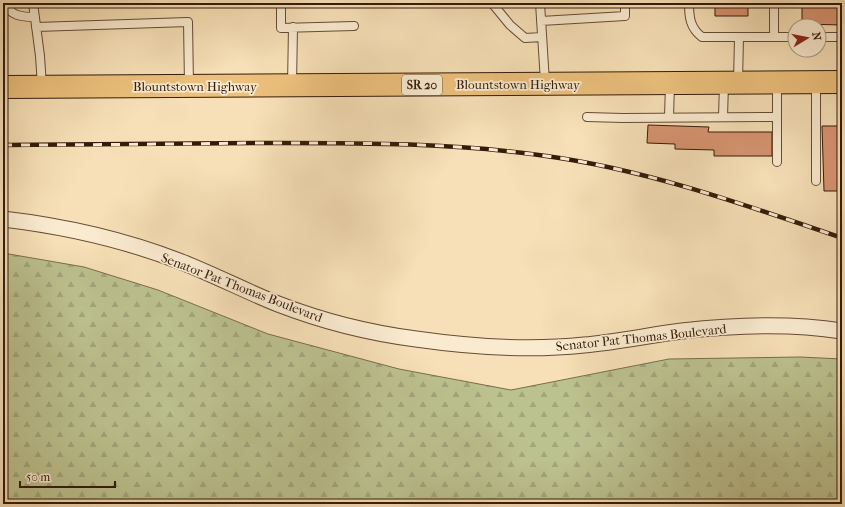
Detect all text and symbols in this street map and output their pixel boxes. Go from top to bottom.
north arrow [787,18,827,58]
text: N [809,31,824,42]
road number: SR 20 [402,75,442,95]
street label: Blountstown Highway [456,77,581,92]
street label: Blountstown Highway [133,79,258,94]
street label: Senator Pat Thomas Boulevard [159,250,325,326]
street label: Senator Pat Thomas Boulevard [555,321,728,354]
scale bar [20,463,115,489]
text: 50 m [26,470,50,484]

